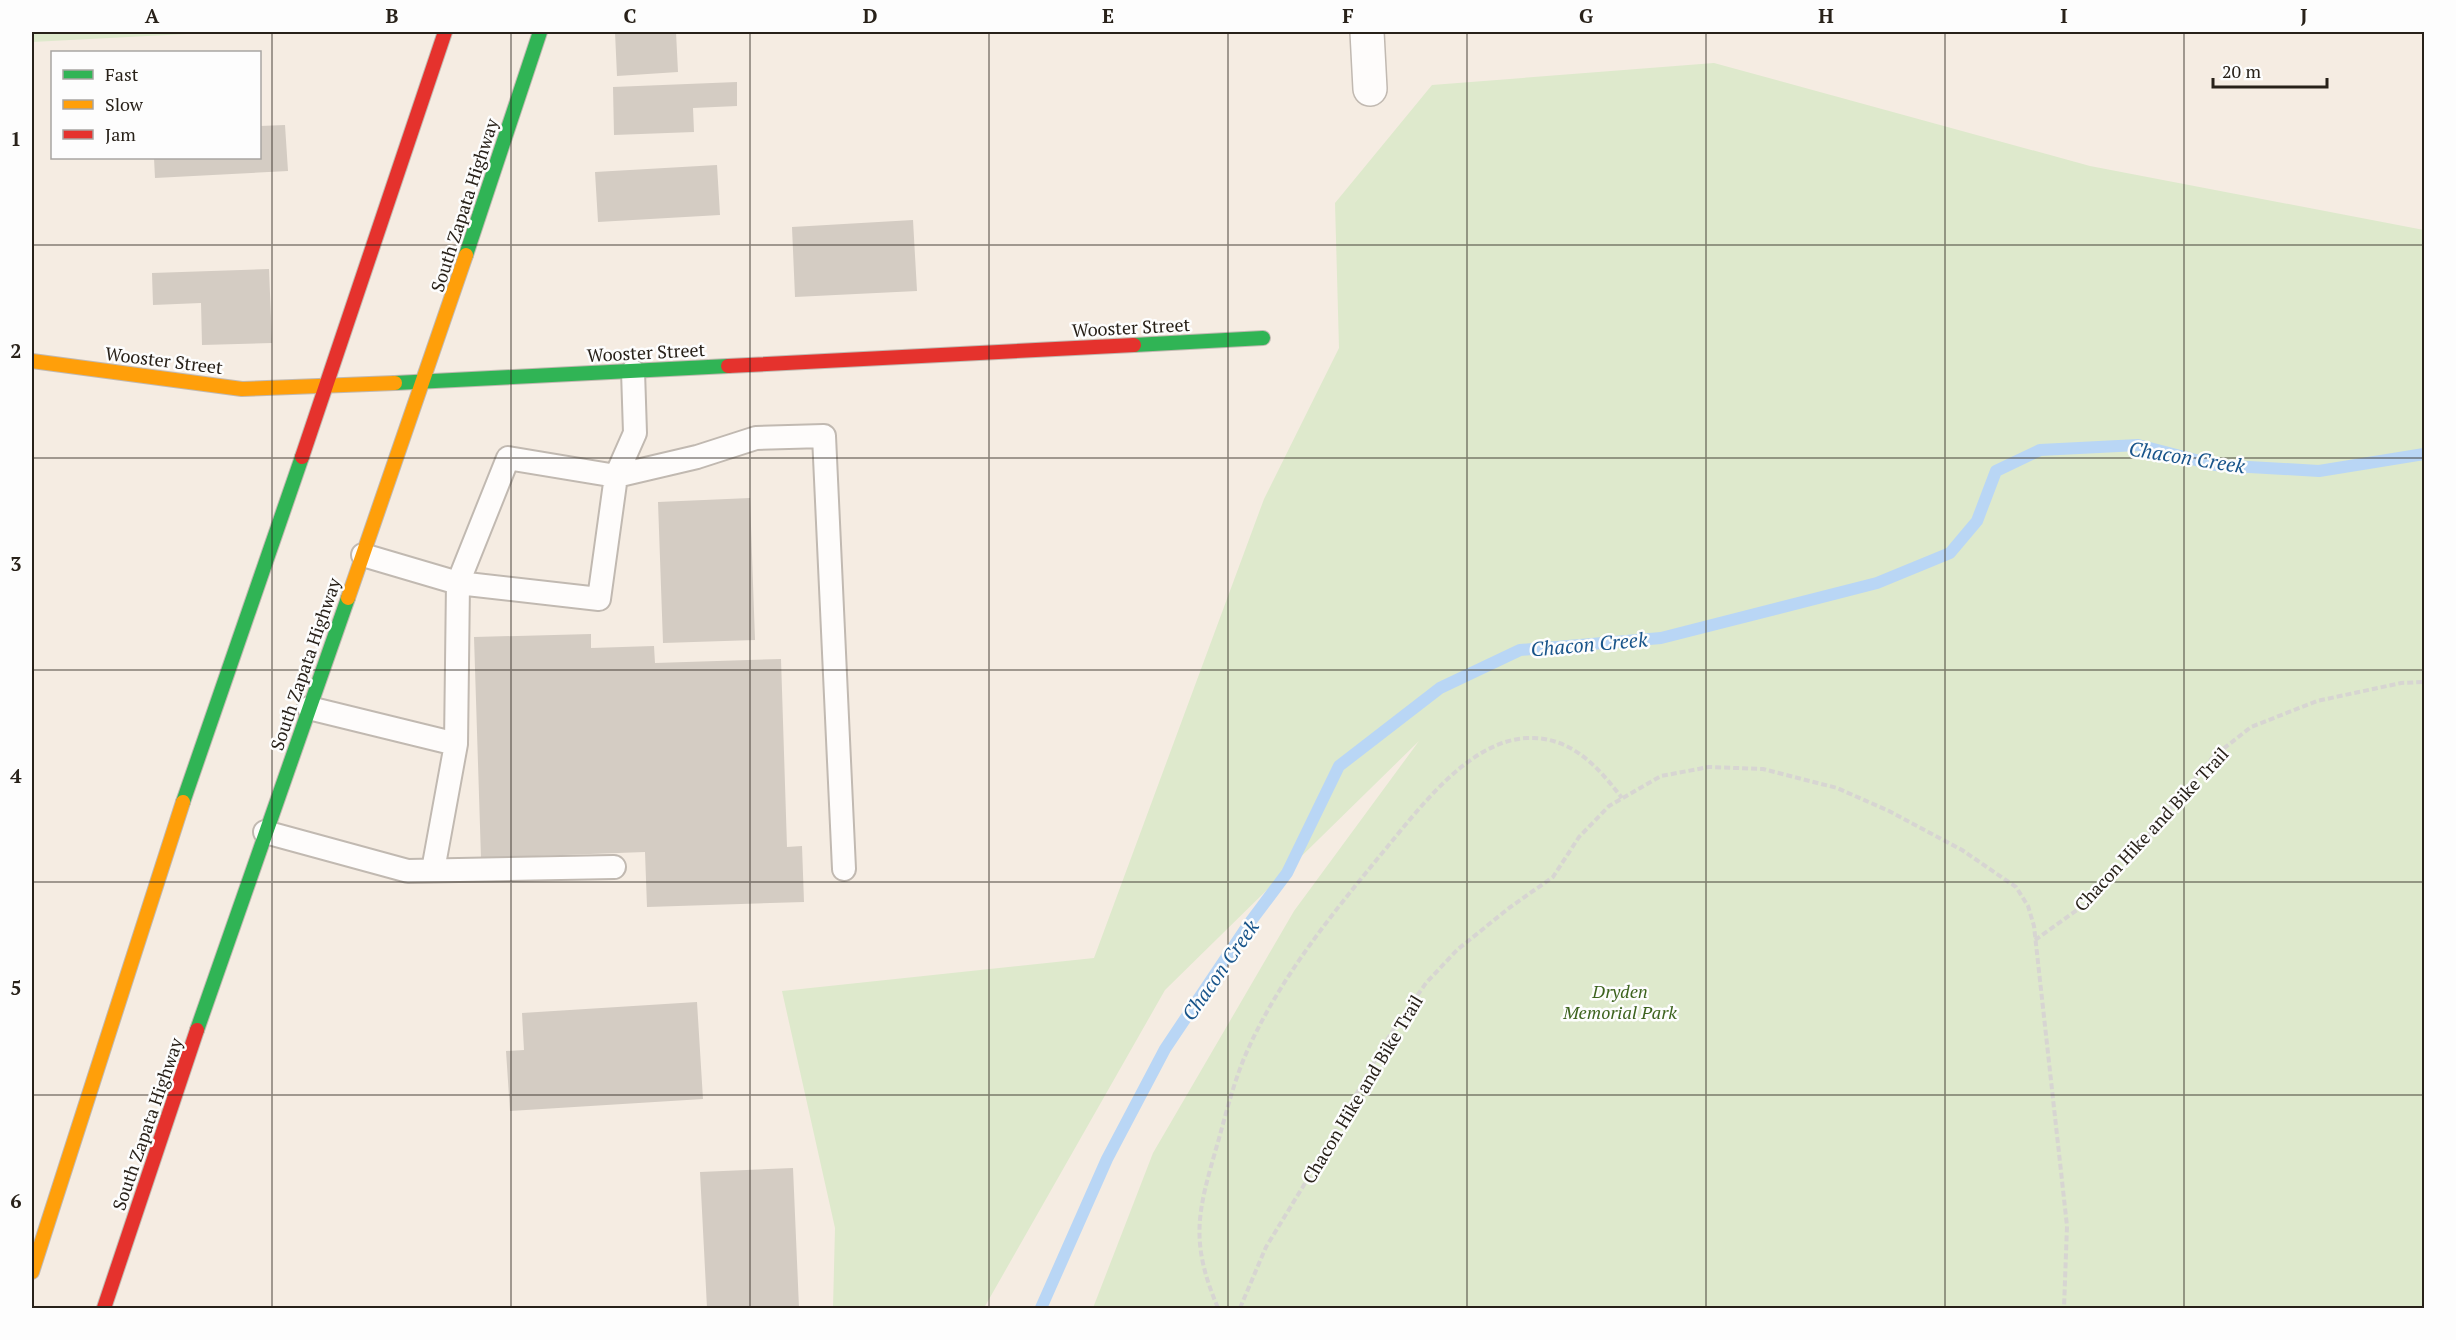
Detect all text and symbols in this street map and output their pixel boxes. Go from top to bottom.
text: A [145,2,160,29]
text: B [386,2,399,29]
text: C [623,2,637,29]
text: D [863,2,877,29]
text: E [1102,2,1114,29]
text: F [1342,2,1354,29]
text: G [1579,2,1593,29]
text: H [1818,2,1834,29]
text: I [2060,2,2068,29]
text: J [2300,2,2308,29]
legend [51,51,261,159]
scale bar [2213,51,2327,89]
text: 20 m [2222,59,2262,83]
text: Fast [105,62,139,86]
text: Slow [105,92,144,116]
street label: South Zapata Highway [425,114,504,295]
text: Jam [105,122,136,146]
text: 1 [10,125,22,152]
street label: Wooster Street [1071,312,1191,342]
text: 2 [10,337,22,364]
street label: Wooster Street [586,337,706,367]
street label: Wooster Street [104,341,225,379]
water label: Chacon Creek [2127,435,2247,480]
text: 3 [10,550,22,577]
street label: South Zapata Highway [264,574,346,753]
water label: Chacon Creek [1530,625,1649,663]
street label: Chacon Hike and Bike Trail [2069,742,2233,916]
text: 4 [10,762,22,789]
water label: Chacon Creek [1175,914,1265,1026]
text: 5 [10,974,22,1001]
park label: Dryden Memorial Park [1562,979,1677,1024]
street label: Chacon Hike and Bike Trail [1296,990,1428,1188]
street label: South Zapata Highway [106,1034,188,1213]
text: 6 [10,1187,22,1214]

